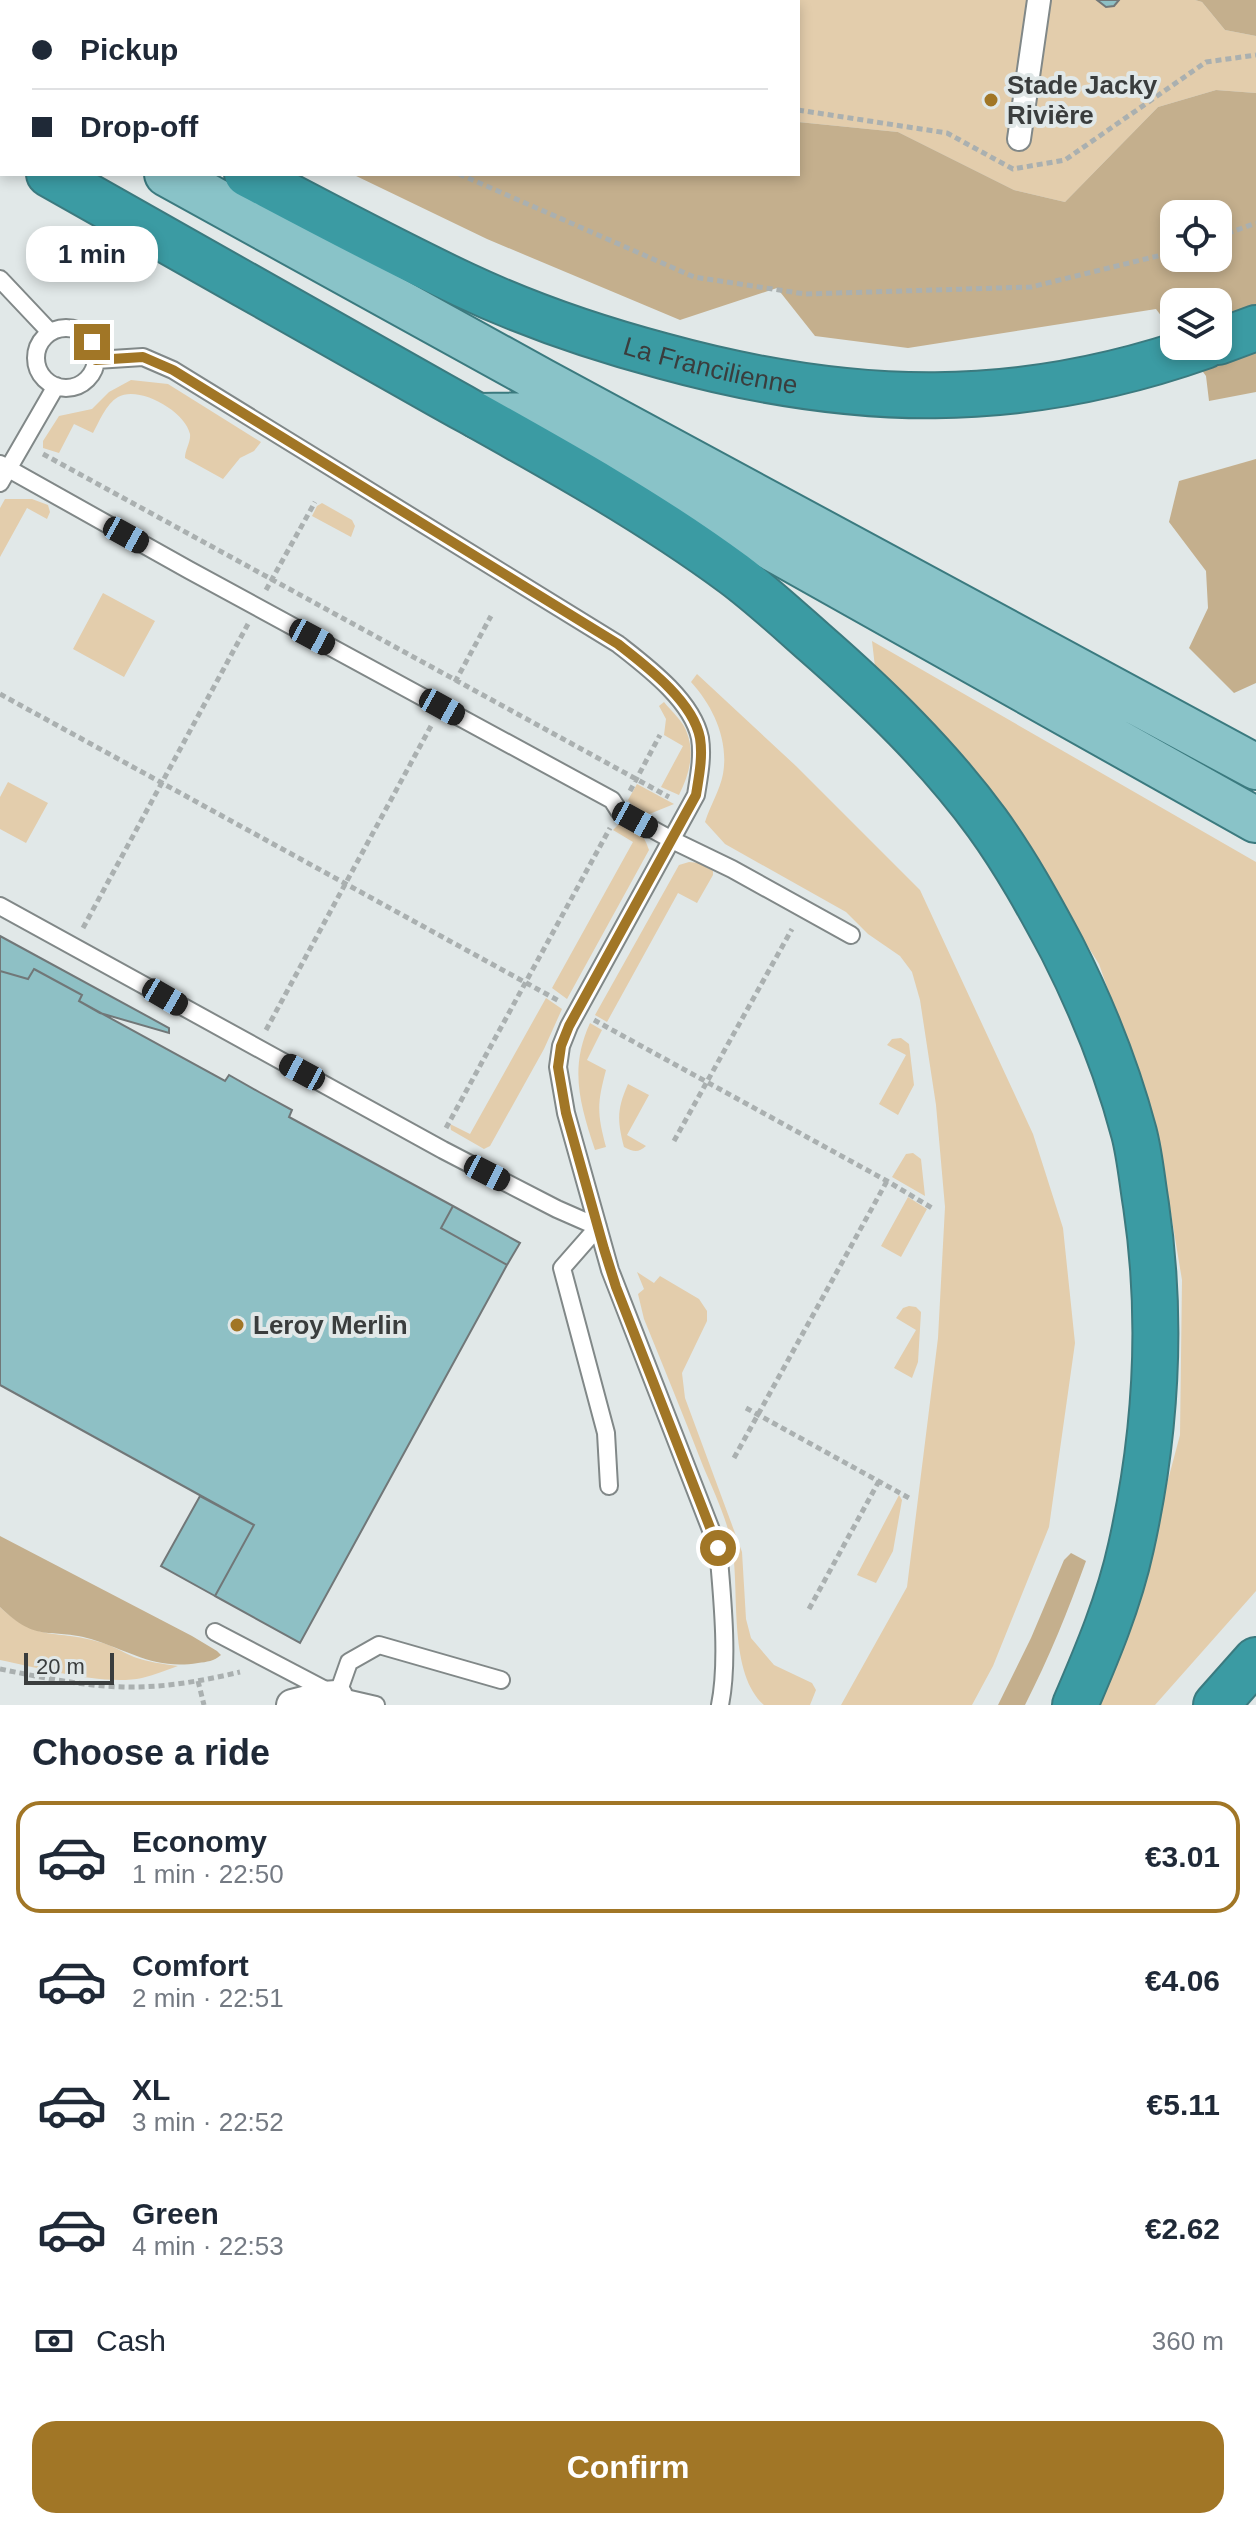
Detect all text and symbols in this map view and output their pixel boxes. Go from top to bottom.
text: Pickup [80,33,178,66]
place label: Stade Jacky Rivière [1007,70,1158,130]
marker: Stade Jacky Rivière [982,91,1000,109]
text: Drop-off [80,110,198,143]
map controls [1160,200,1232,360]
button: locate [1160,200,1232,272]
callout: 1 min [26,226,158,282]
text: 1 min [58,239,126,269]
button: layers [1160,288,1232,360]
route end [74,324,110,360]
street label: La Francilienne [620,331,800,400]
car [99,513,153,557]
car [285,615,339,659]
car [415,685,469,729]
car [608,798,662,842]
car [138,975,192,1019]
car [275,1050,329,1094]
car [460,1151,514,1195]
place label: Leroy Merlin [253,1310,408,1340]
marker: Leroy Merlin [228,1316,246,1334]
route start [700,1530,736,1566]
scale bar [24,1649,114,1685]
text: 20 m [36,1654,85,1679]
text: Choose a ride [32,1732,270,1773]
icon: car [36,1821,108,1893]
text: Economy [132,1825,267,1858]
text: €3.01 [1145,1840,1220,1873]
text: 1 min · 22:50 [132,1859,284,1889]
icon: car [36,1945,108,2017]
text: Comfort [132,1949,249,1982]
text: €4.06 [1145,1964,1220,1997]
text: 2 min · 22:51 [132,1983,284,2013]
icon: car [36,2069,108,2141]
text: XL [132,2073,170,2106]
text: €5.11 [1147,2088,1220,2121]
text: 3 min · 22:52 [132,2107,284,2137]
icon: car [36,2193,108,2265]
text: Green [132,2197,219,2230]
text: €2.62 [1145,2212,1220,2245]
text: 4 min · 22:53 [132,2231,284,2261]
icon: cash [32,2319,76,2363]
text: Cash [96,2324,166,2357]
text: 360 m [1152,2326,1224,2356]
button: Confirm [32,2421,1224,2513]

